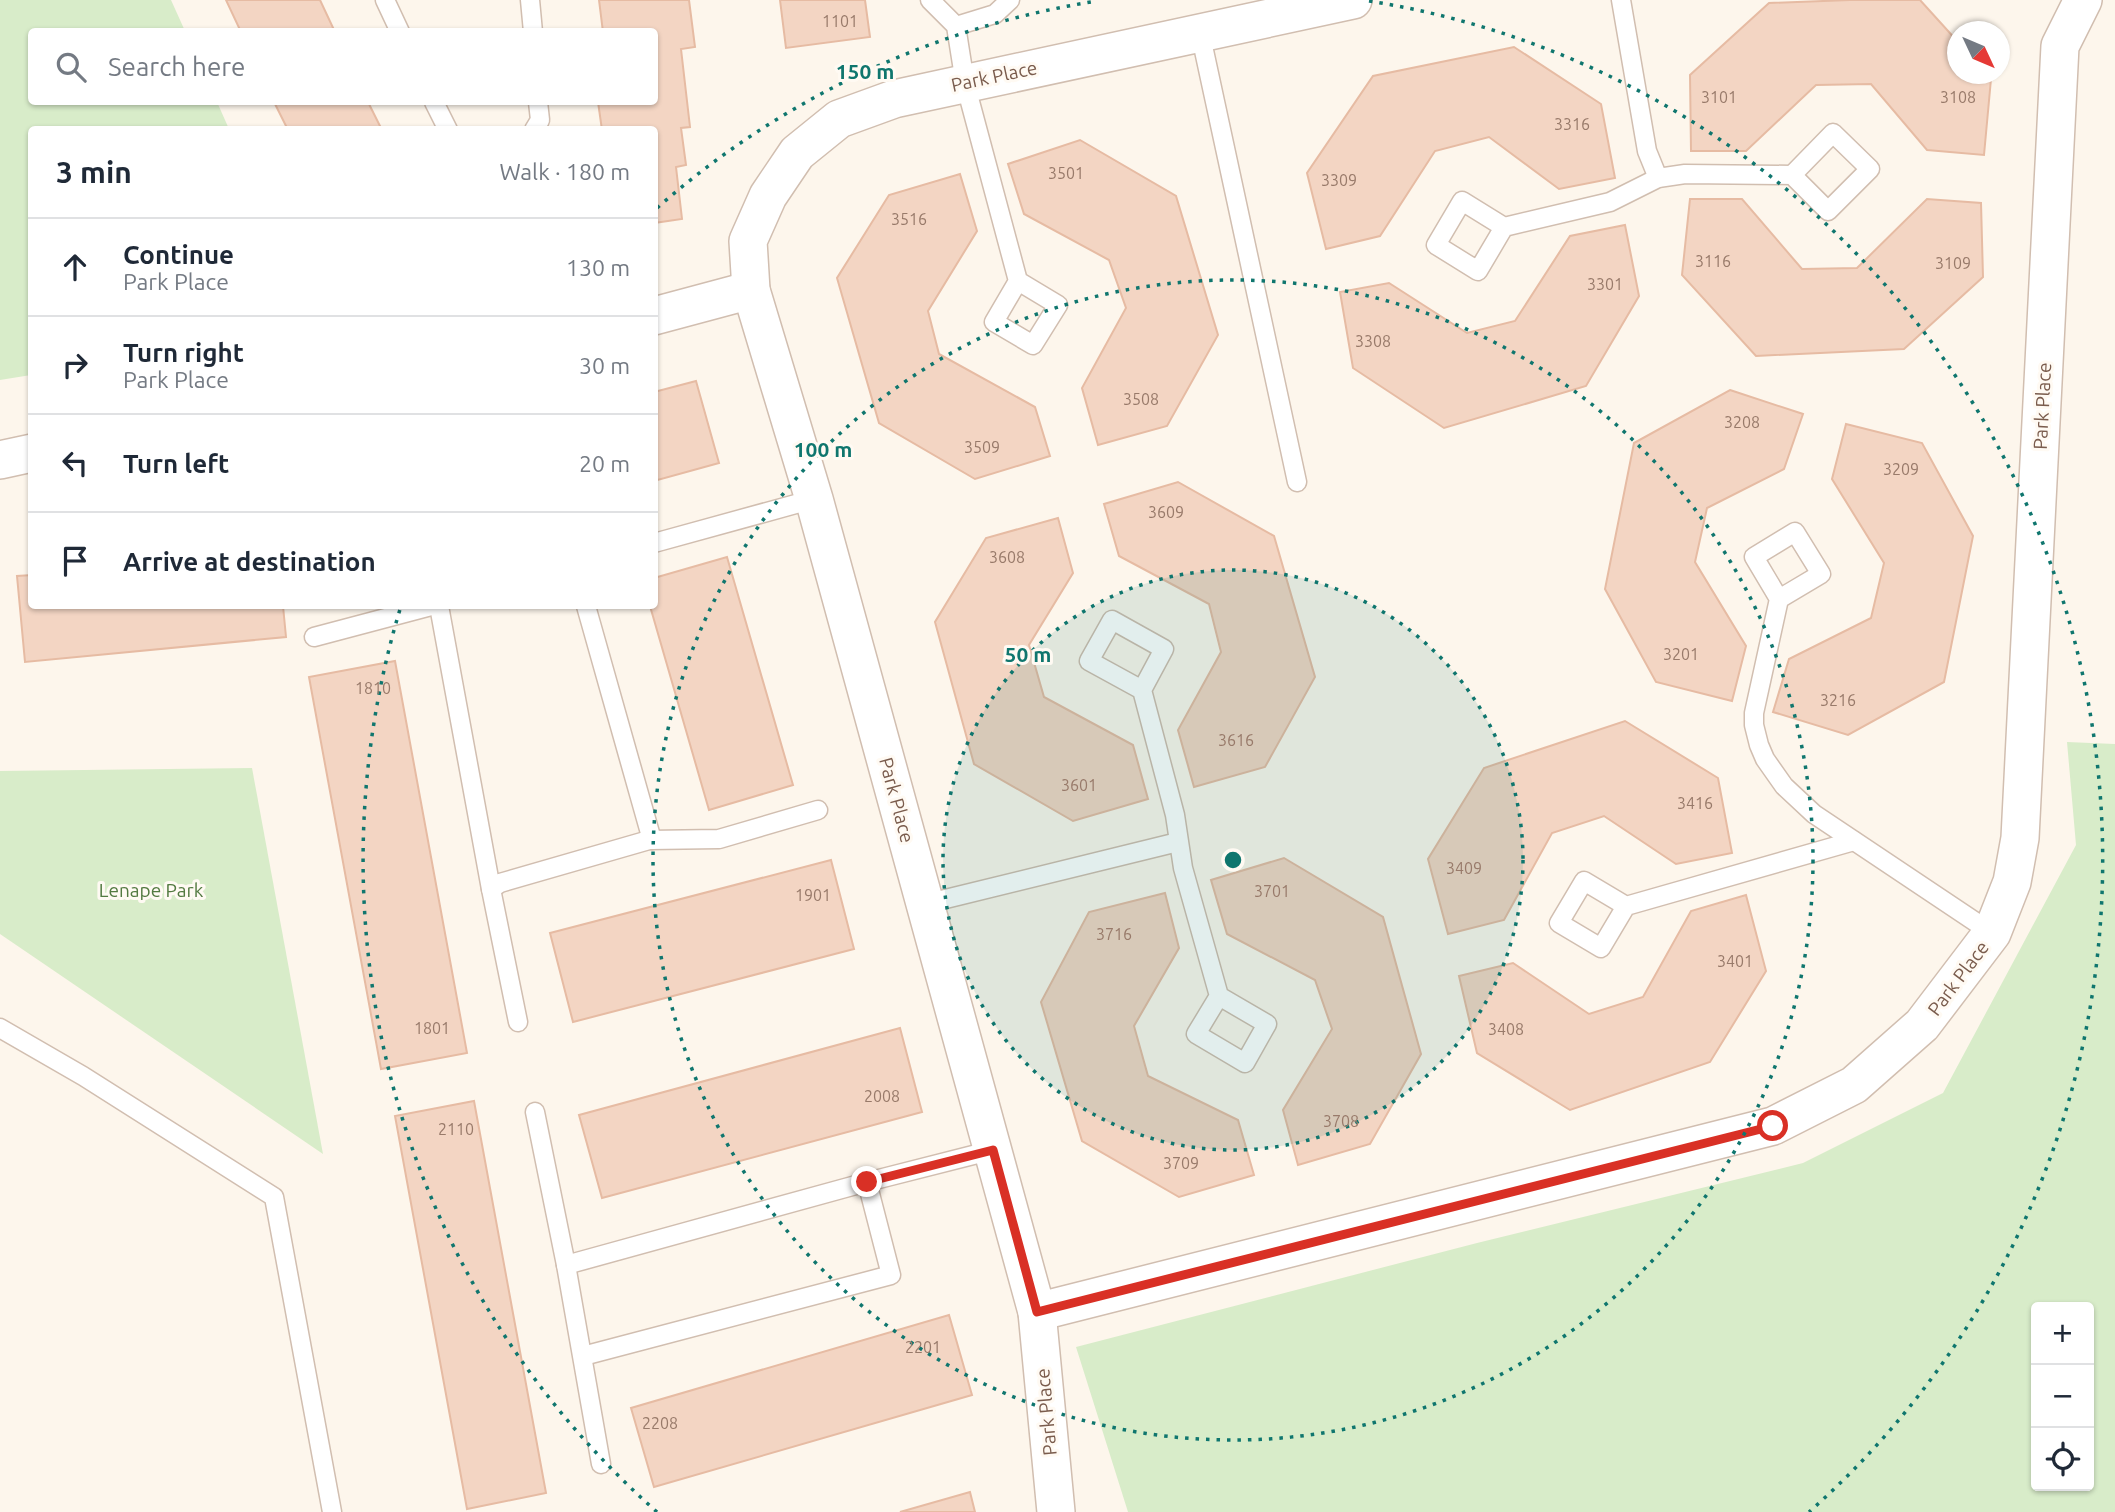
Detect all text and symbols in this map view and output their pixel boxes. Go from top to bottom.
house number: 1101 [822,12,858,30]
north arrow [1947,21,2010,84]
search box [28,28,658,105]
icon: search [52,48,90,86]
text: Search here [108,52,245,81]
street label: Park Place [949,56,1039,96]
text: 150 m [836,59,894,83]
house number: 3101 [1701,88,1737,106]
house number: 3108 [1940,88,1976,106]
house number: 3316 [1554,115,1590,133]
text: 3 min [56,155,132,189]
text: Walk · 180 m [499,159,630,184]
house number: 3501 [1048,164,1084,182]
house number: 3309 [1321,171,1357,189]
house number: 3516 [891,210,927,228]
text: Continue [123,240,234,269]
icon: ahead [56,248,94,286]
house number: 3116 [1695,252,1731,270]
house number: 3109 [1935,254,1971,272]
text: 130 m [566,255,630,280]
text: Park Place [123,269,229,294]
house number: 3301 [1587,275,1623,293]
house number: 3308 [1355,332,1391,350]
text: Turn right [123,338,244,367]
icon: right [56,346,94,384]
text: 30 m [579,353,630,378]
street label: Park Place [2029,362,2055,450]
text: Park Place [123,367,229,392]
house number: 3508 [1123,390,1159,408]
house number: 3208 [1724,413,1760,431]
text: 100 m [794,437,852,461]
house number: 3509 [964,438,1000,456]
icon: left [56,444,94,482]
text: Turn left [123,449,229,478]
text: 20 m [579,451,630,476]
house number: 3209 [1883,460,1919,478]
house number: 3609 [1148,503,1184,521]
icon: arrive [56,542,94,580]
text: Arrive at destination [123,547,376,576]
house number: 3608 [989,548,1025,566]
text: 50 m [1005,642,1051,666]
house number: 3201 [1663,645,1699,663]
house number: 1810 [355,679,391,697]
house number: 3216 [1820,691,1856,709]
house number: 3616 [1218,731,1254,749]
street label: Park Place [875,755,919,845]
house number: 3601 [1061,776,1097,794]
house number: 3416 [1677,794,1713,812]
centre of rings [1221,848,1245,872]
house number: 3409 [1446,859,1482,877]
park label: Lenape Park [99,879,204,901]
house number: 3701 [1254,882,1290,900]
house number: 1901 [795,886,831,904]
house number: 3716 [1096,925,1132,943]
street label: Park Place [1923,936,1993,1020]
house number: 3401 [1717,952,1753,970]
house number: 1801 [414,1019,450,1037]
house number: 3408 [1488,1020,1524,1038]
house number: 2008 [864,1087,900,1105]
route start [1757,1110,1788,1141]
house number: 3708 [1323,1112,1359,1130]
house number: 2110 [438,1120,474,1138]
house number: 3709 [1163,1154,1199,1172]
route end [851,1166,882,1197]
map controls [2031,1302,2094,1491]
button: + [2031,1302,2094,1365]
house number: 2201 [905,1338,941,1356]
button: − [2031,1365,2094,1428]
street label: Park Place [1031,1367,1061,1457]
house number: 2208 [642,1414,678,1432]
button: locate [2031,1428,2094,1491]

